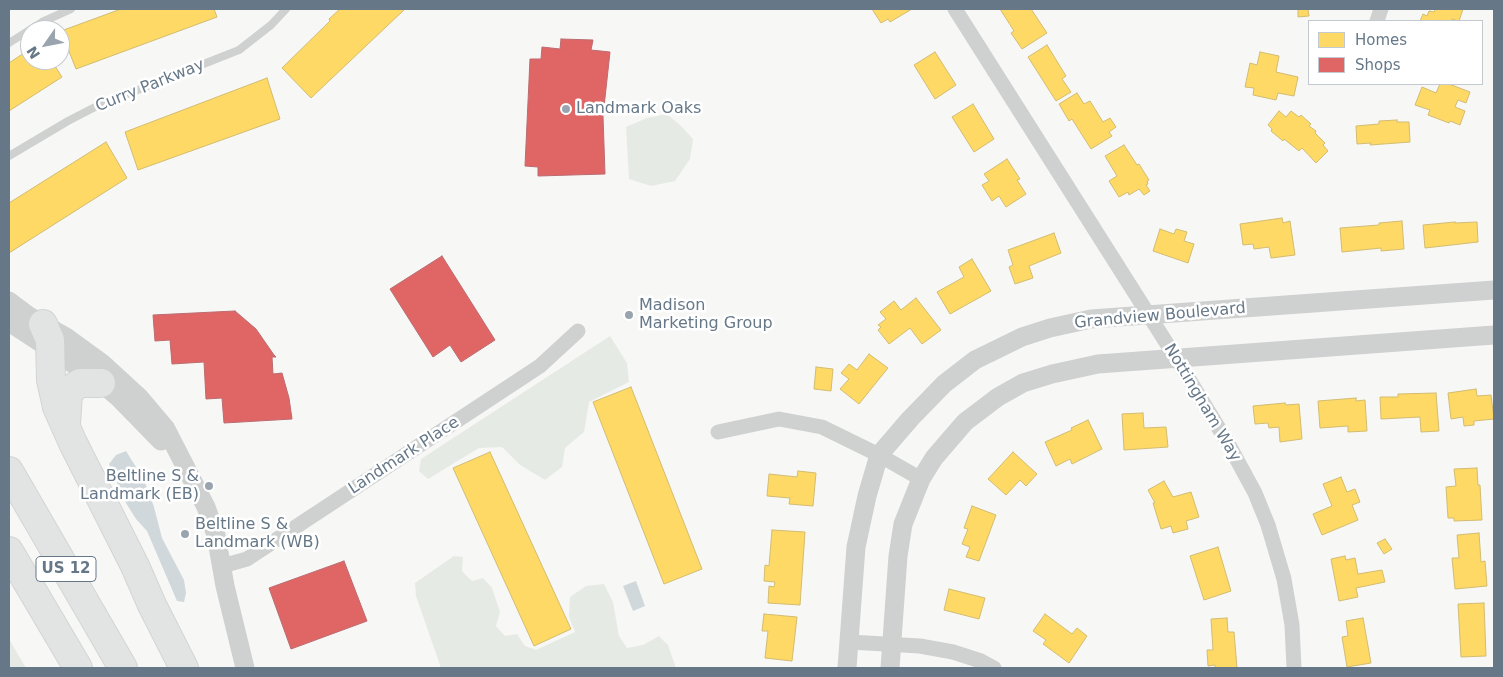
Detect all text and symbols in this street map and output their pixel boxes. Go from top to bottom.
north arrow [20,20,70,70]
legend [1308,20,1483,85]
text: Homes [1355,31,1407,49]
text: N [23,43,43,62]
street label: Curry Parkway [93,55,207,117]
text: Shops [1355,56,1401,74]
place label: Landmark Oaks [576,99,701,119]
marker: Landmark Oaks [560,103,572,115]
place label: Madison Marketing Group [639,296,773,334]
street label: Grandview Boulevard [1074,299,1246,333]
marker: Madison Marketing Group [623,309,635,321]
street label: Nottingham Way [1159,341,1245,465]
street label: Landmark Place [345,413,463,499]
place label: Beltline S & Landmark (EB) [80,467,199,505]
marker: Beltline S & Landmark (EB) [203,480,215,492]
place label: Beltline S & Landmark (WB) [195,515,320,553]
marker: Beltline S & Landmark (WB) [179,528,191,540]
road number: US 12 [36,556,96,582]

